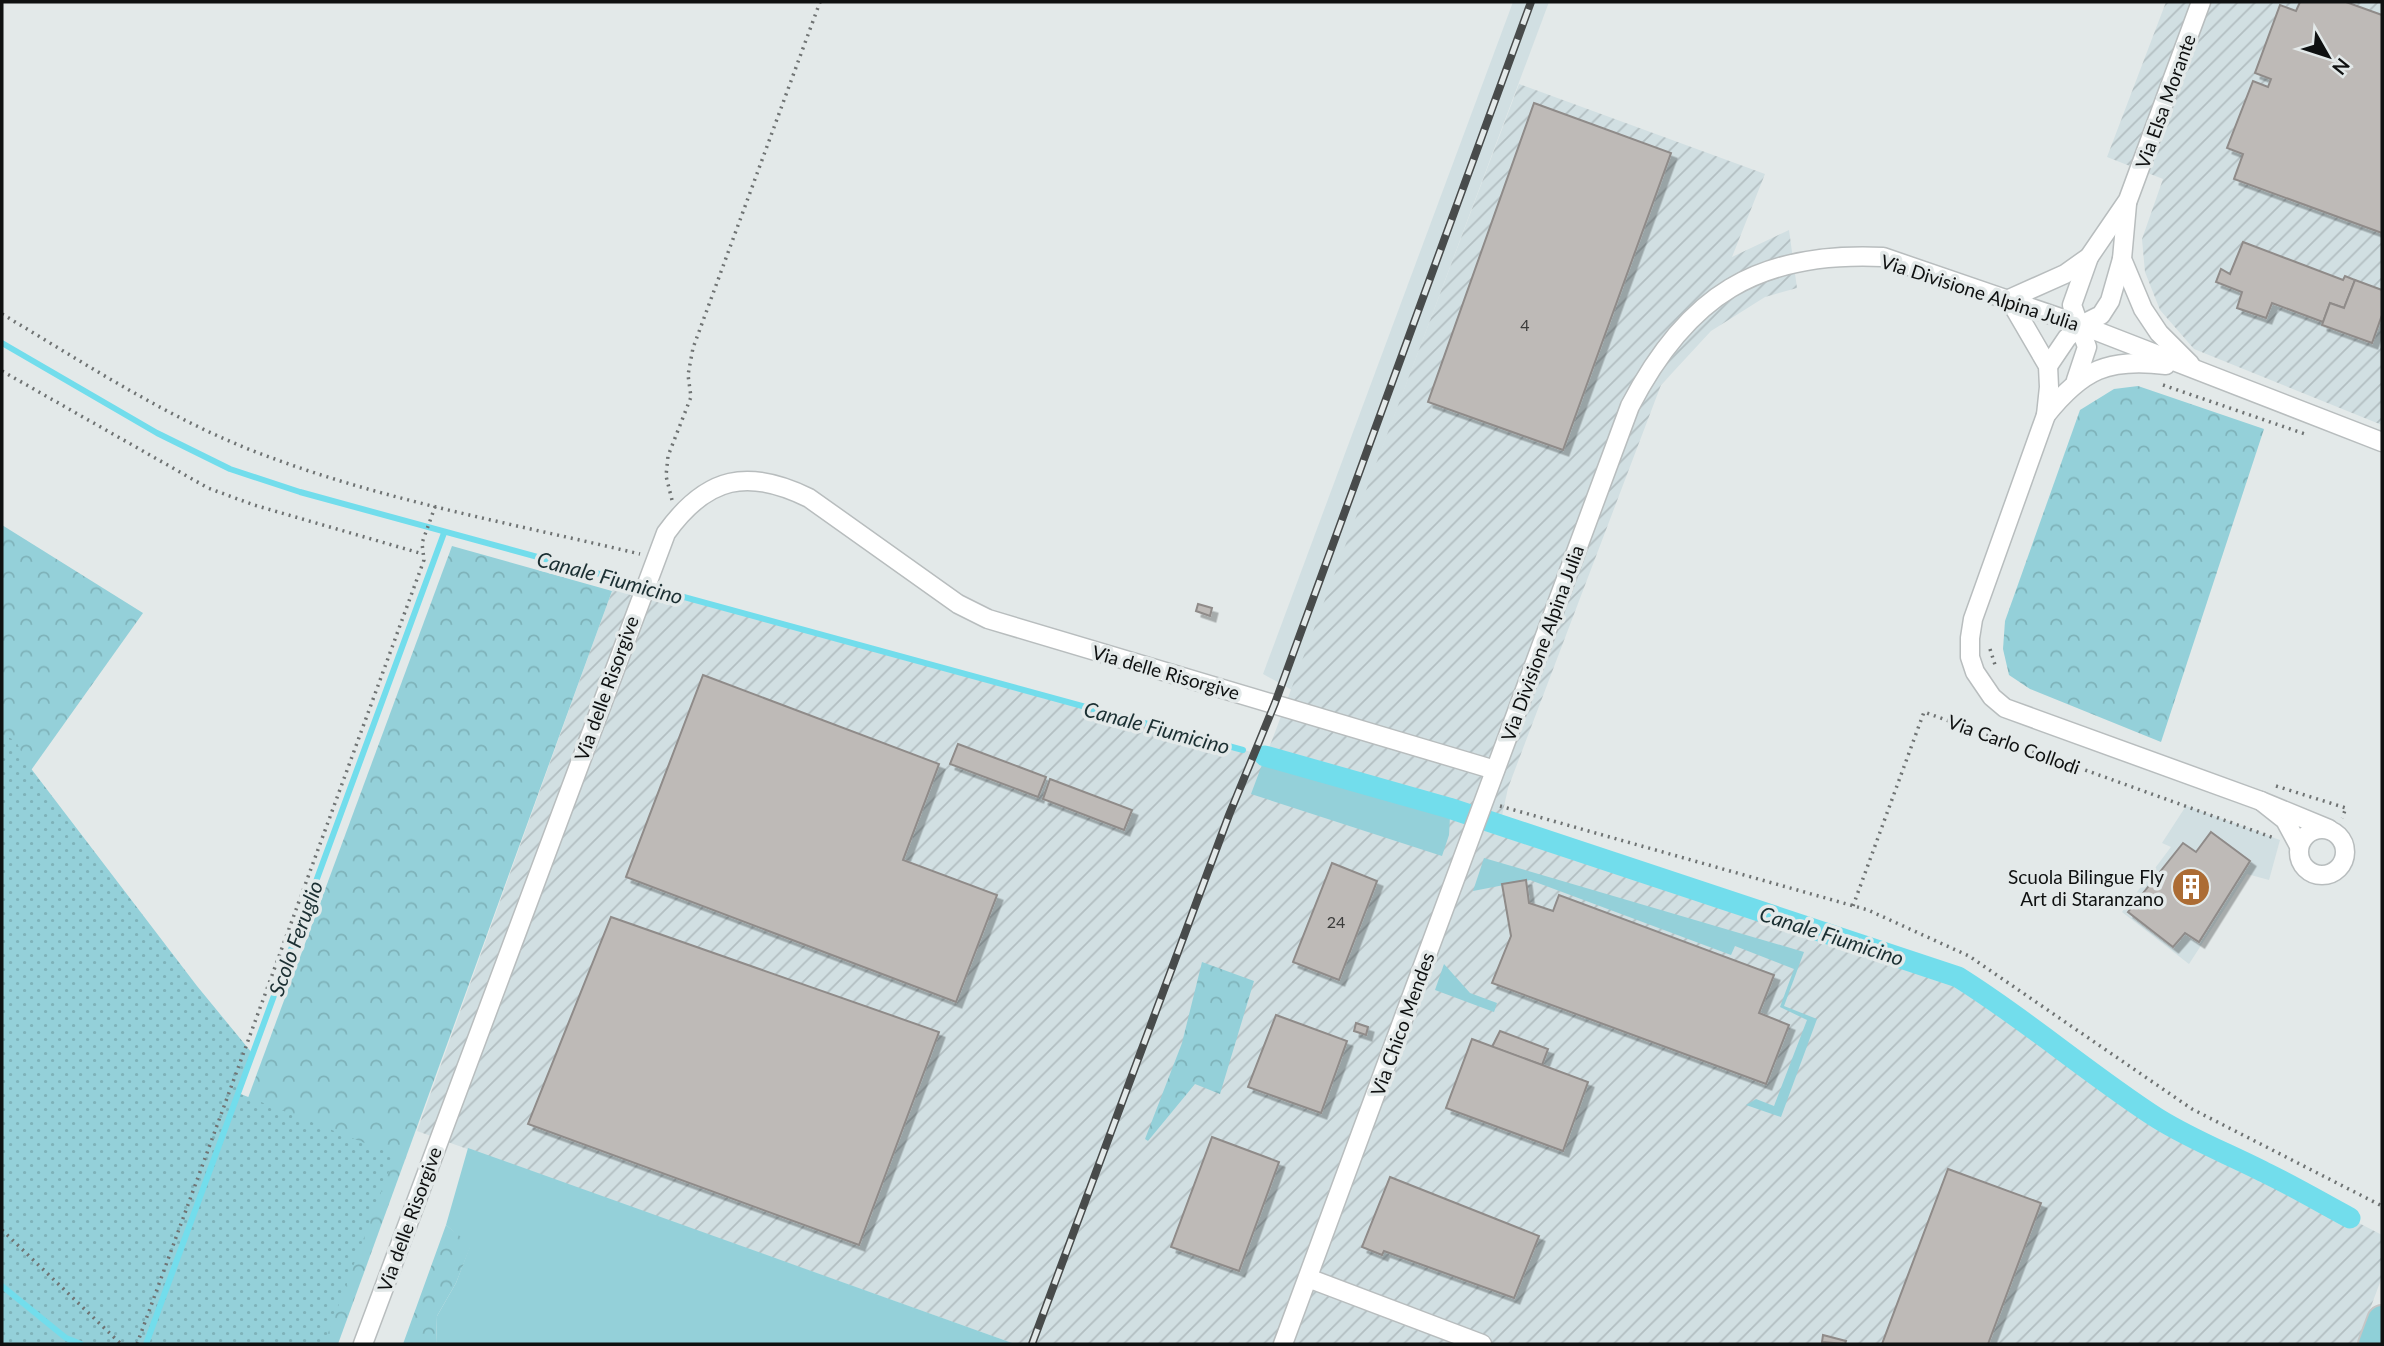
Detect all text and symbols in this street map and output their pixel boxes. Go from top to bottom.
north arrow [2293,21,2363,91]
street label: Via Elsa Morante [2130,31,2200,171]
text: N [2328,54,2355,80]
street label: Via Divisione Alpina Julia [1878,249,2082,335]
house number: 4 [1520,315,1530,334]
street label: Via Divisione Alpina Julia [1496,542,1588,744]
water label: Canale Fiumicino [534,546,686,609]
street label: Via delle Risorgive [569,613,643,763]
street label: Via delle Risorgive [1090,640,1242,704]
water label: Canale Fiumicino [1081,696,1233,759]
street label: Via Carlo Collodi [1945,709,2083,779]
place label: Scuola Bilingue Fly Art di Staranzano [2008,865,2164,910]
building icon: Scuola Bilingue Fly Art di Staranzano [2170,866,2212,908]
water label: Scolo Feruglio [263,877,327,999]
water label: Canale Fiumicino [1757,900,1907,970]
house number: 24 [1327,912,1345,931]
street label: Via Chico Mendes [1365,949,1439,1099]
street label: Via delle Risorgive [372,1144,446,1294]

